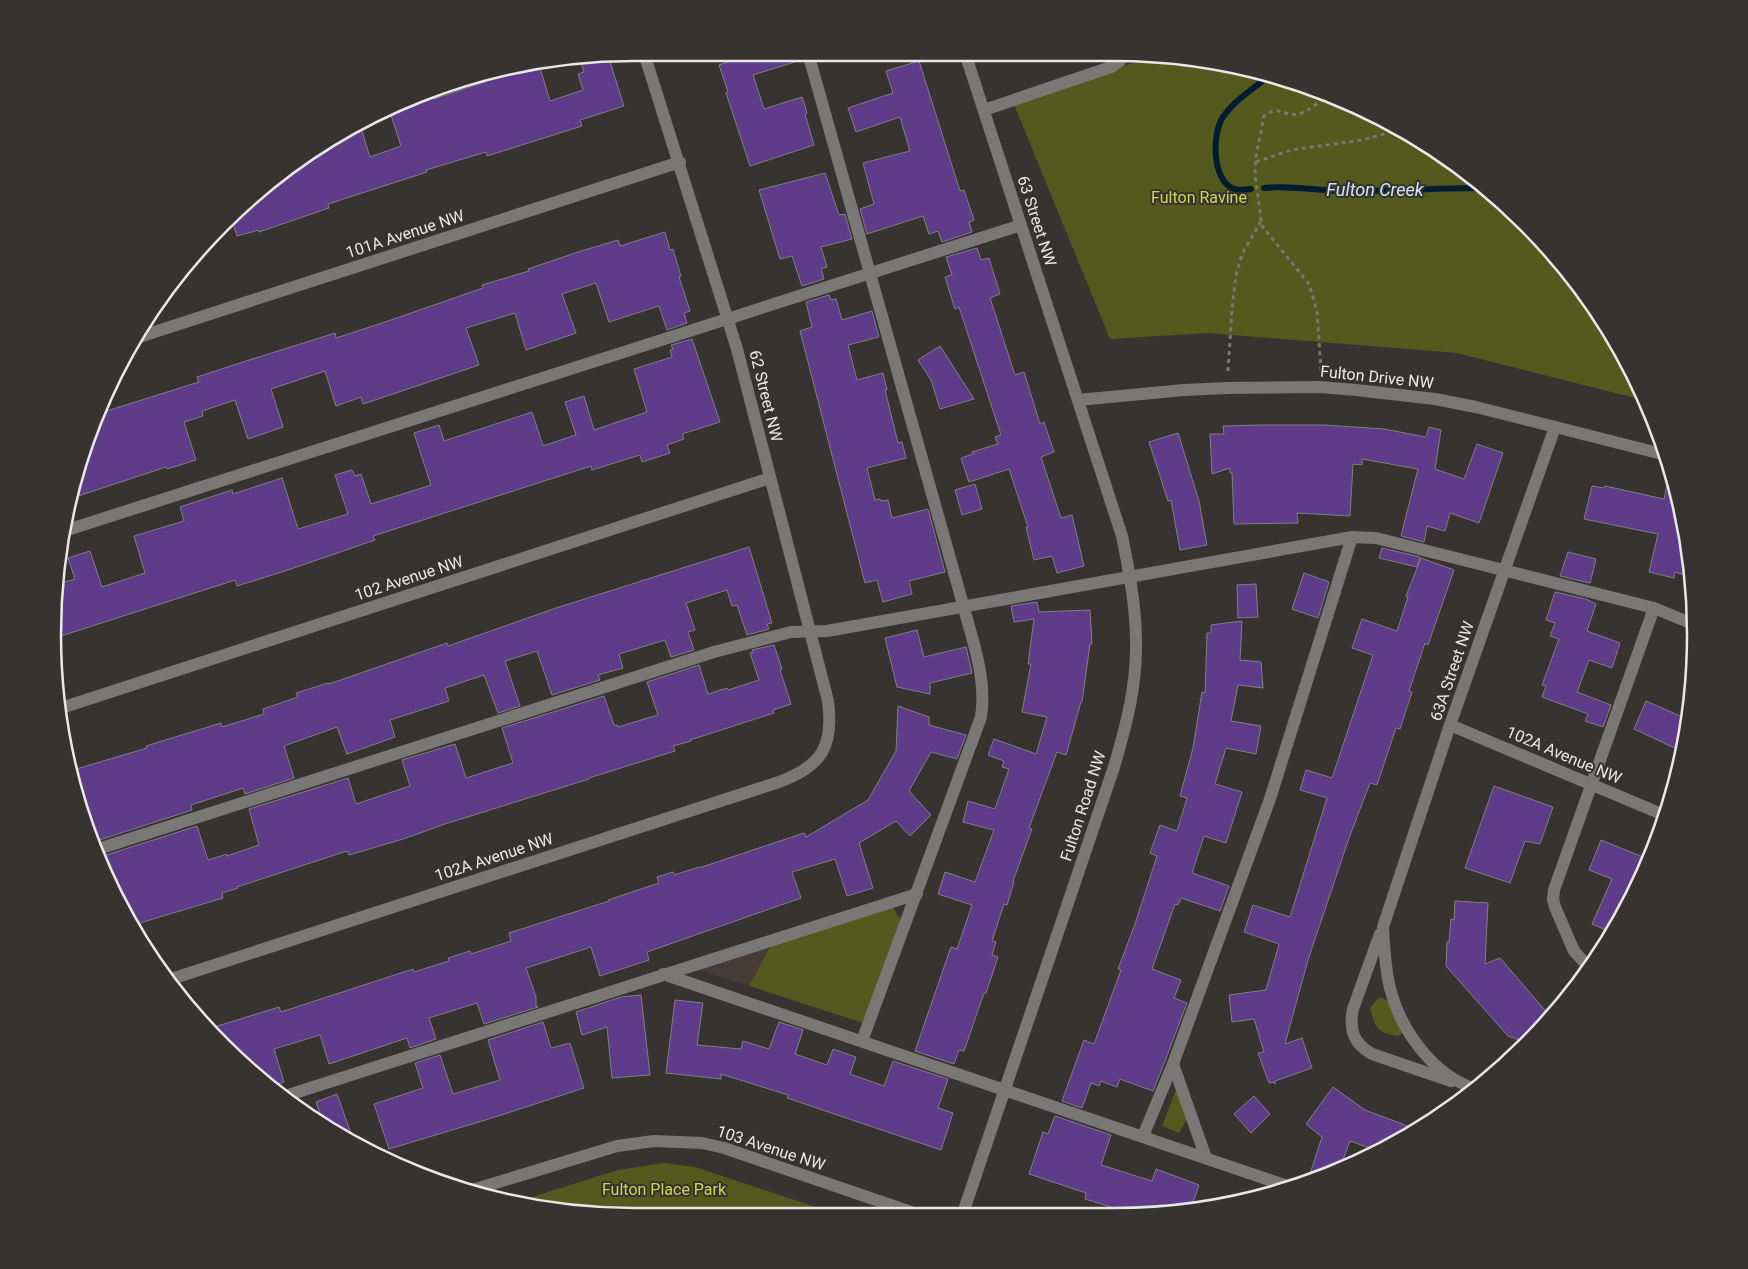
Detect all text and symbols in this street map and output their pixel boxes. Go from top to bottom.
street label: 63 Street NW [1013,173,1061,269]
water label: Fulton Creek [1326,179,1425,200]
park label: Fulton Ravine [1151,188,1247,207]
street label: 101A Avenue NW [343,206,467,262]
street label: 62 Street NW [745,348,787,444]
street label: Fulton Drive NW [1319,362,1435,392]
street label: 102 Avenue NW [352,552,466,604]
street label: 63A Street NW [1426,619,1478,723]
street label: 102A Avenue NW [1504,722,1624,788]
street label: Fulton Road NW [1056,749,1110,863]
street label: 102A Avenue NW [432,829,556,885]
street label: 103 Avenue NW [714,1122,828,1174]
park label: Fulton Place Park [602,1180,727,1199]

